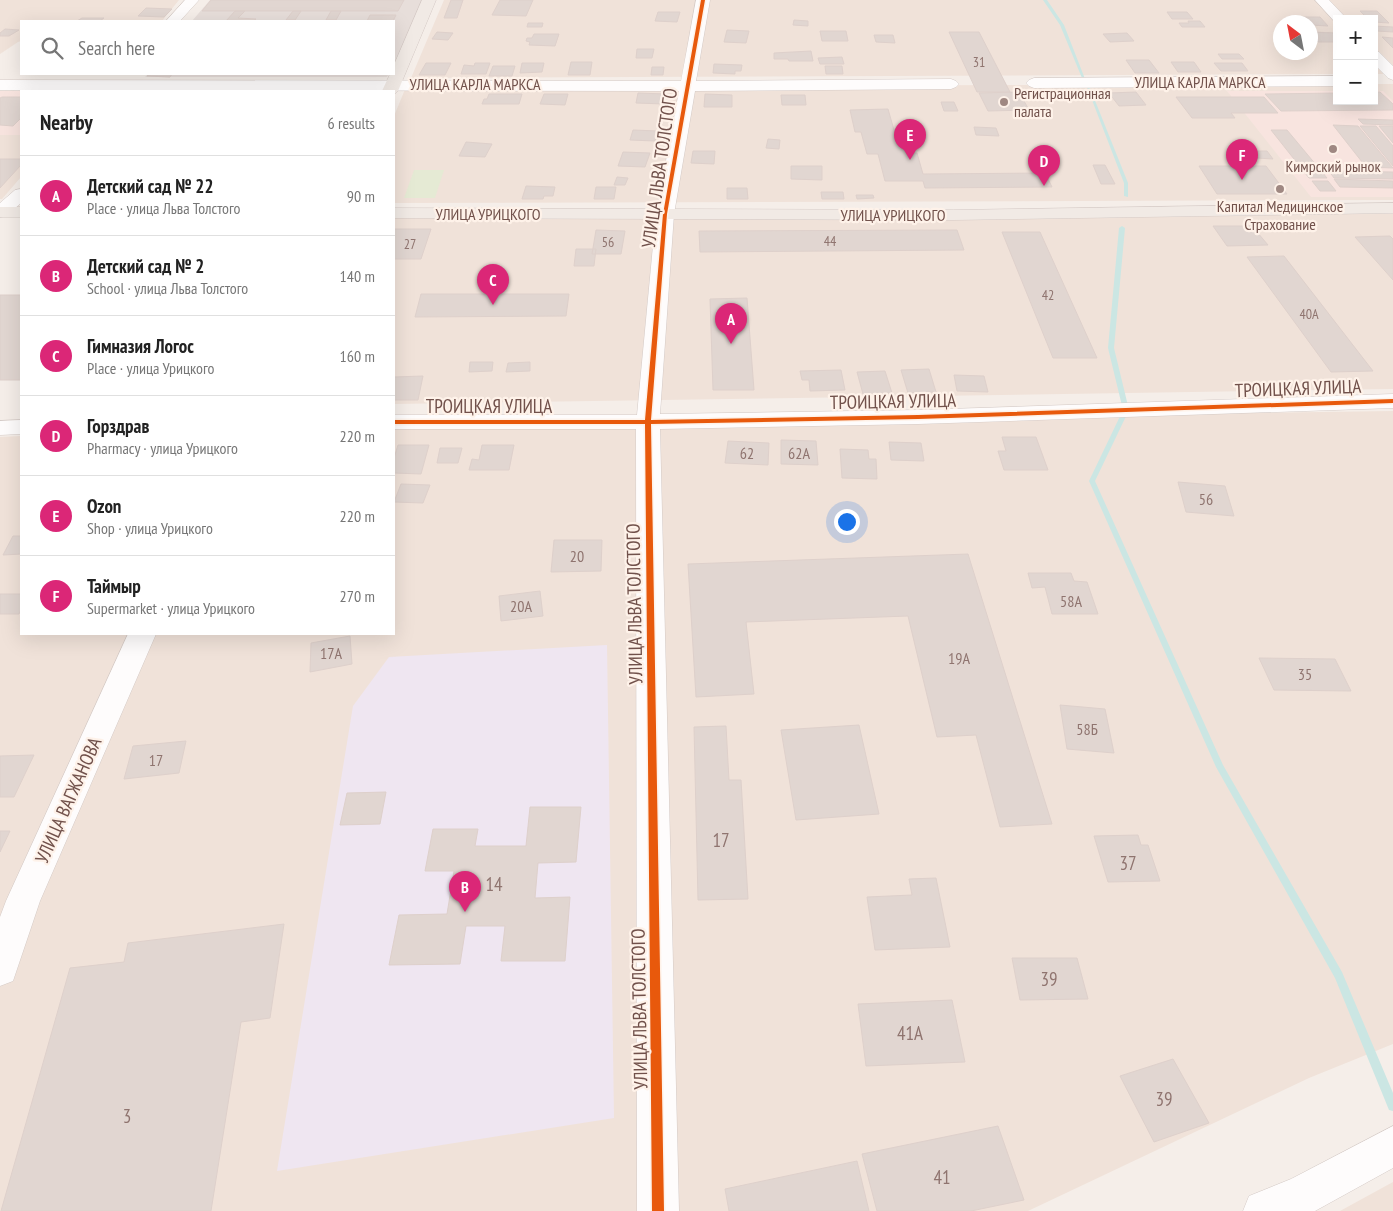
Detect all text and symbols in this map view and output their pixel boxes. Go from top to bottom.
north arrow [1273,15,1318,60]
map controls [1333,15,1378,105]
button: + [1333,15,1378,60]
search box [20,20,395,75]
icon: search [38,34,66,62]
text: Search here [78,36,155,60]
house number: 31 [973,53,985,71]
button: − [1333,60,1378,105]
street label: УЛИЦА КАРЛА МАРКСА [1134,72,1266,92]
street label: УЛИЦА КАРЛА МАРКСА [409,74,541,94]
place label: Регистрационная палата [1014,83,1111,121]
street label: УЛИЦА ЛЬВА ТОЛСТОГО [636,87,682,249]
marker: Регистрационная палата [998,96,1010,108]
text: Nearby [40,109,93,136]
text: 6 results [328,113,375,133]
pin: E [894,119,926,160]
pin: F [1226,139,1258,180]
marker: Кимрский рынок [1327,143,1339,155]
pin: D [1028,145,1060,186]
place label: Кимрский рынок [1285,156,1381,176]
text: Детский сад № 22 [87,174,213,198]
marker: Капитал Медицинское Страхование [1274,183,1286,195]
text: A [52,186,60,206]
text: 90 m [347,186,375,206]
place label: Капитал Медицинское Страхование [1217,196,1343,234]
text: Place · улица Льва Толстого [87,198,240,218]
street label: УЛИЦА УРИЦКОГО [435,204,541,224]
street label: УЛИЦА УРИЦКОГО [840,205,946,225]
house number: 44 [824,232,837,250]
house number: 56 [602,233,614,251]
house number: 27 [404,235,416,253]
text: Детский сад № 2 [87,254,204,278]
pin: C [477,264,509,305]
text: B [52,266,60,286]
text: 140 m [340,266,375,286]
text: School · улица Льва Толстого [87,278,248,298]
house number: 42 [1042,286,1054,304]
pin: A [715,303,747,344]
house number: 40А [1299,305,1319,323]
text: Гимназия Логос [87,334,194,358]
text: C [52,346,60,366]
text: 160 m [340,346,375,366]
text: Place · улица Урицкого [87,358,214,378]
street label: ТРОИЦКАЯ УЛИЦА [1234,374,1362,402]
street label: ТРОИЦКАЯ УЛИЦА [830,388,956,414]
street label: ТРОИЦКАЯ УЛИЦА [426,394,552,418]
text: Горздрав [87,414,149,438]
text: D [52,426,60,446]
text: 220 m [340,426,375,446]
text: Pharmacy · улица Урицкого [87,438,238,458]
house number: 62 [740,443,754,463]
house number: 62А [788,443,810,463]
house number: 56 [1199,489,1213,509]
text: Ozon [87,494,121,518]
text: E [53,506,59,526]
text: 220 m [340,506,375,526]
your location [834,509,860,535]
text: Shop · улица Урицкого [87,518,213,538]
street label: УЛИЦА ЛЬВА ТОЛСТОГО [621,523,647,685]
house number: 20 [570,546,584,566]
text: Таймыр [87,574,141,598]
text: F [53,586,59,606]
text: 270 m [340,586,375,606]
house number: 58А [1060,591,1082,611]
house number: 20А [510,596,532,616]
text: Supermarket · улица Урицкого [87,598,255,618]
house number: 17А [320,643,342,663]
house number: 19А [948,648,970,668]
house number: 35 [1298,664,1312,684]
house number: 58Б [1076,719,1098,739]
street label: УЛИЦА ВАГЖАНОВА [29,733,107,867]
house number: 17 [149,750,163,770]
house number: 17 [712,828,730,852]
house number: 37 [1119,851,1137,875]
pin: B [449,871,481,912]
house number: 14 [485,872,503,896]
street label: УЛИЦА ЛЬВА ТОЛСТОГО [626,928,652,1090]
house number: 39 [1040,967,1058,991]
house number: 41А [897,1021,923,1045]
house number: 39 [1155,1087,1173,1111]
house number: 3 [123,1104,131,1128]
house number: 41 [933,1165,951,1189]

